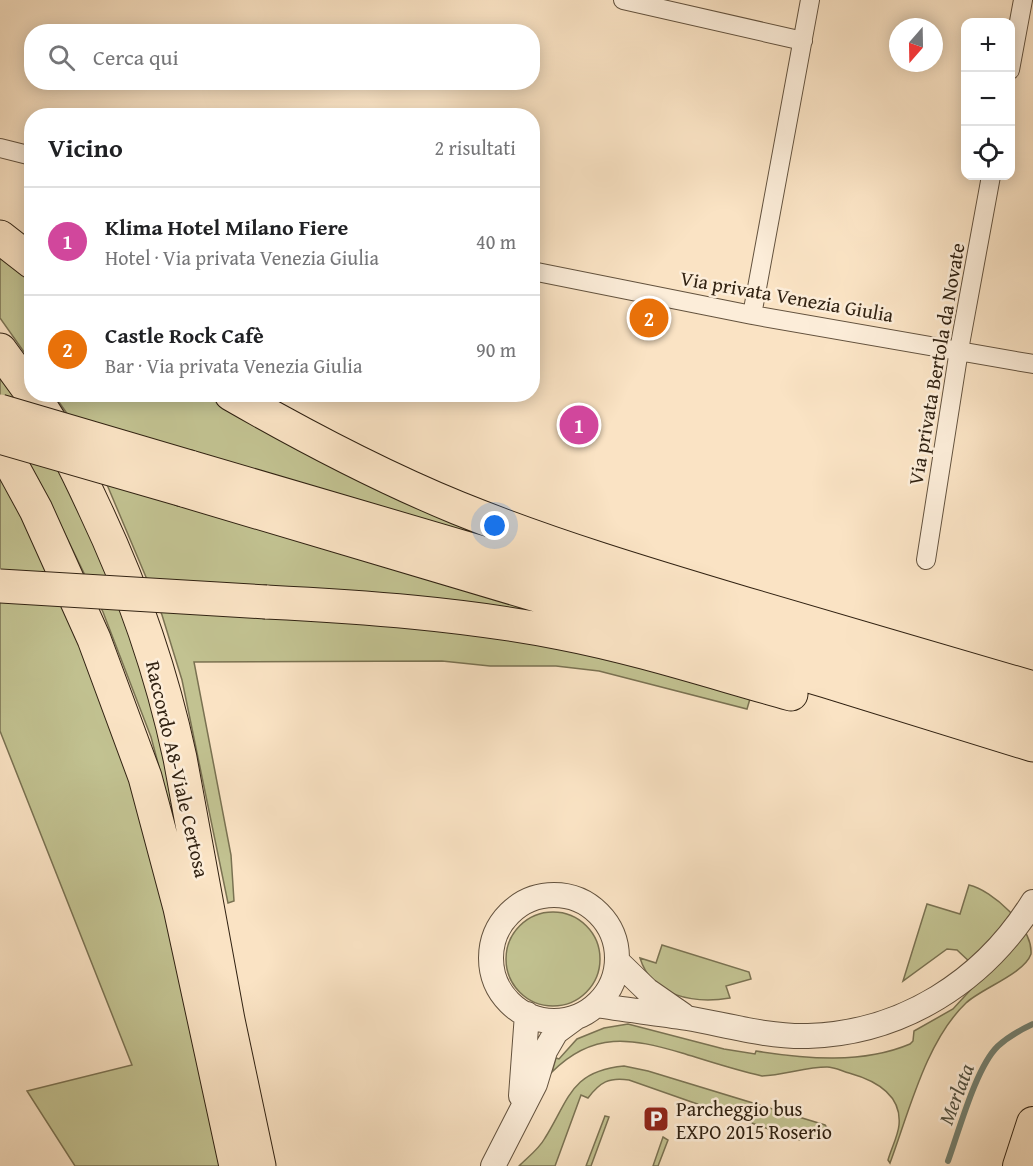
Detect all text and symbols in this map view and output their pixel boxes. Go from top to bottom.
north arrow [889,18,943,72]
map controls [961,18,1015,180]
button: + [961,18,1015,72]
search box [24,24,540,90]
icon: search [45,41,78,74]
text: Cerca qui [93,41,179,73]
button: − [961,72,1015,126]
button: locate [961,126,1015,180]
text: Vicino [48,128,123,167]
text: 2 risultati [435,133,516,162]
text: Klima Hotel Milano Fiere [105,211,348,243]
text: 1 [62,227,73,256]
text: 40 m [476,227,516,256]
street label: Via privata Bertola da Novate [900,240,972,488]
text: Hotel · Via privata Venezia Giulia [105,243,379,272]
street label: Via privata Venezia Giulia [678,263,897,329]
pin: 2 [630,296,668,340]
text: Castle Rock Cafè [105,319,264,351]
text: 2 [62,335,73,364]
text: 90 m [476,335,516,364]
text: Bar · Via privata Venezia Giulia [105,351,362,380]
pin: 1 [560,402,598,448]
your location [480,511,509,540]
street label: Raccordo A8-Viale Certosa [139,658,217,881]
water label: Merlata [930,1059,982,1129]
place label: Parcheggio bus EXPO 2015 Roserio [676,1094,832,1146]
parking icon: Parcheggio bus EXPO 2015 Roserio [641,1104,671,1134]

